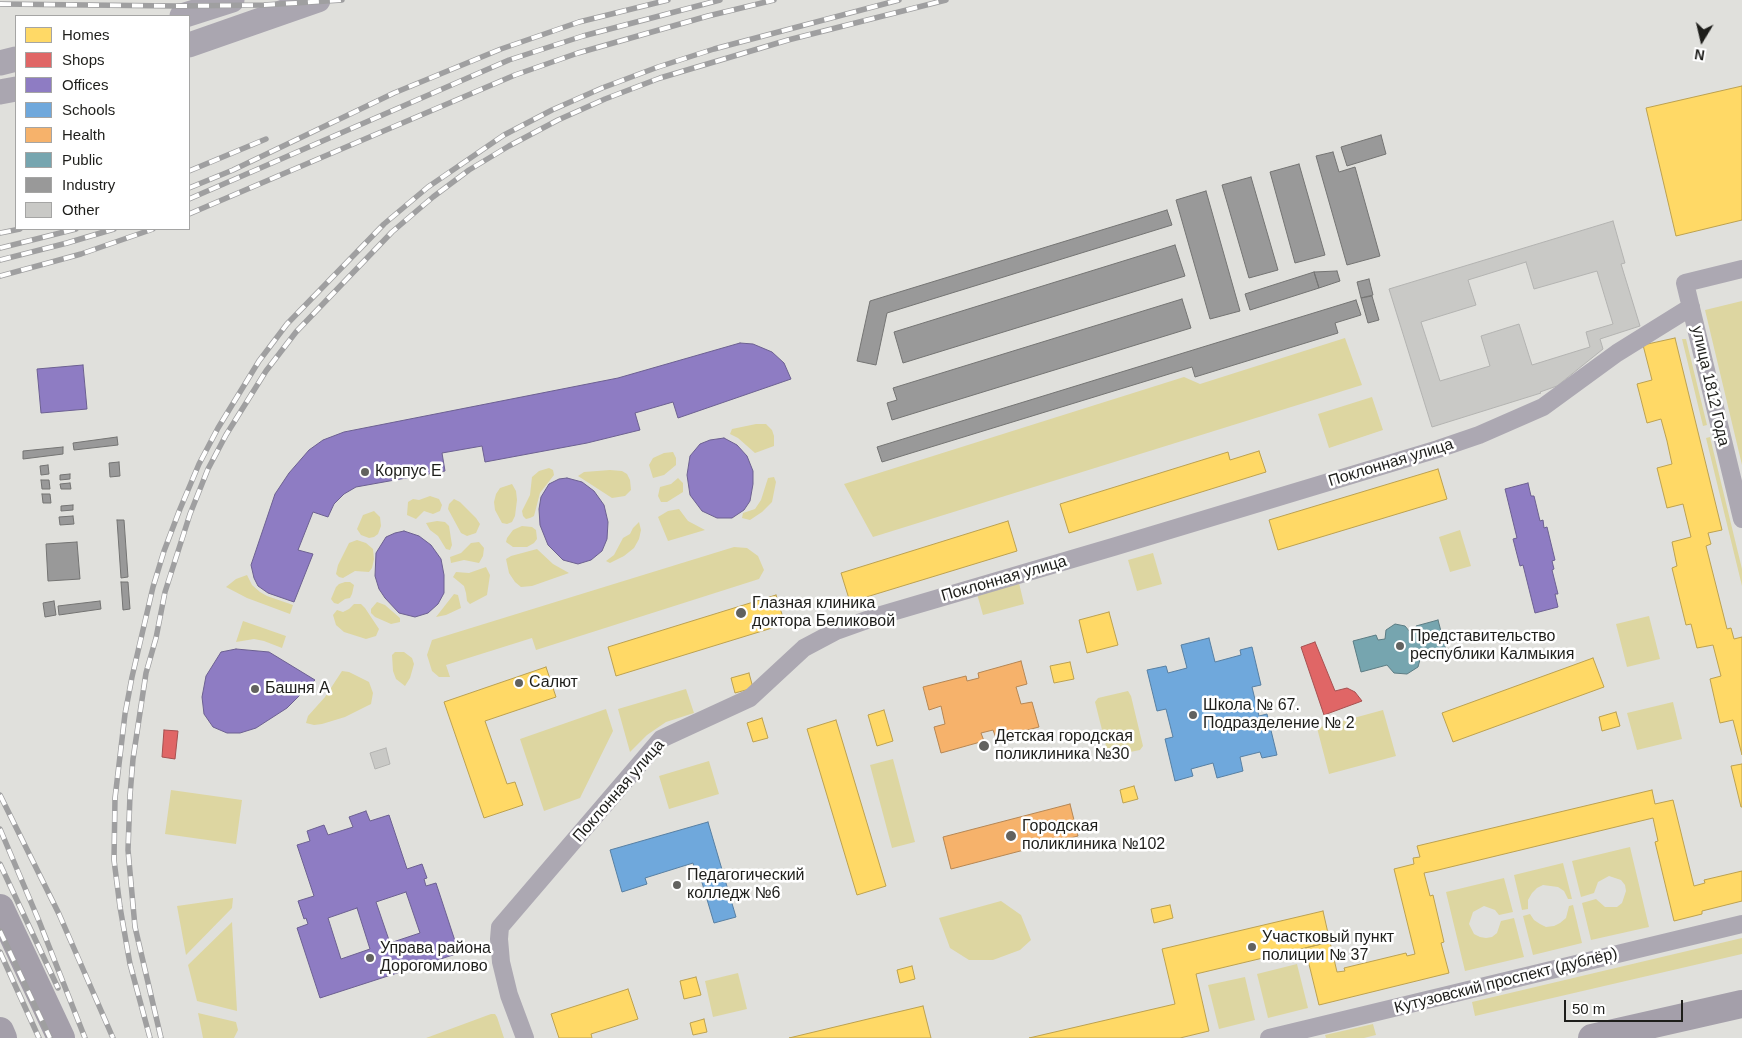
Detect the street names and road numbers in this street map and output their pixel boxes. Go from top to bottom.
street label: улица 1812 Года [1687,324,1733,448]
street label: Поклонная улица [1326,435,1456,491]
street label: Поклонная улица [939,552,1069,606]
street label: Поклонная улица [569,736,669,846]
street label: Кутузовский проспект (дублёр) [1392,944,1620,1018]

